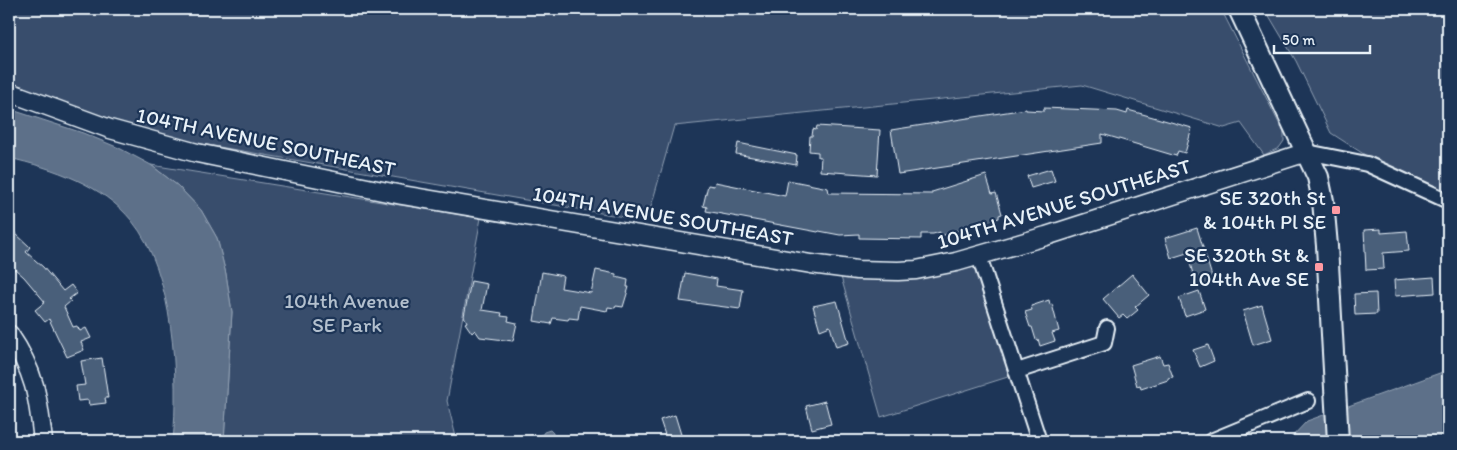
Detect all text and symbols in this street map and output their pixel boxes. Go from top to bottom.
scale bar [1274,22,1371,54]
text: 50 m [1282,31,1315,49]
street label: 104TH AVENUE SOUTHEAST [134,102,398,181]
street label: 104TH AVENUE SOUTHEAST [934,153,1194,254]
street label: 104TH AVENUE SOUTHEAST [531,180,796,251]
place label: SE 320th St & 104th Pl SE [1203,185,1326,234]
marker: SE 320th St & 104th Pl SE [1330,204,1342,216]
place label: SE 320th St & 104th Ave SE [1184,242,1309,291]
marker: SE 320th St & 104th Ave SE [1313,261,1325,273]
park label: 104th Avenue SE Park [284,288,410,337]

